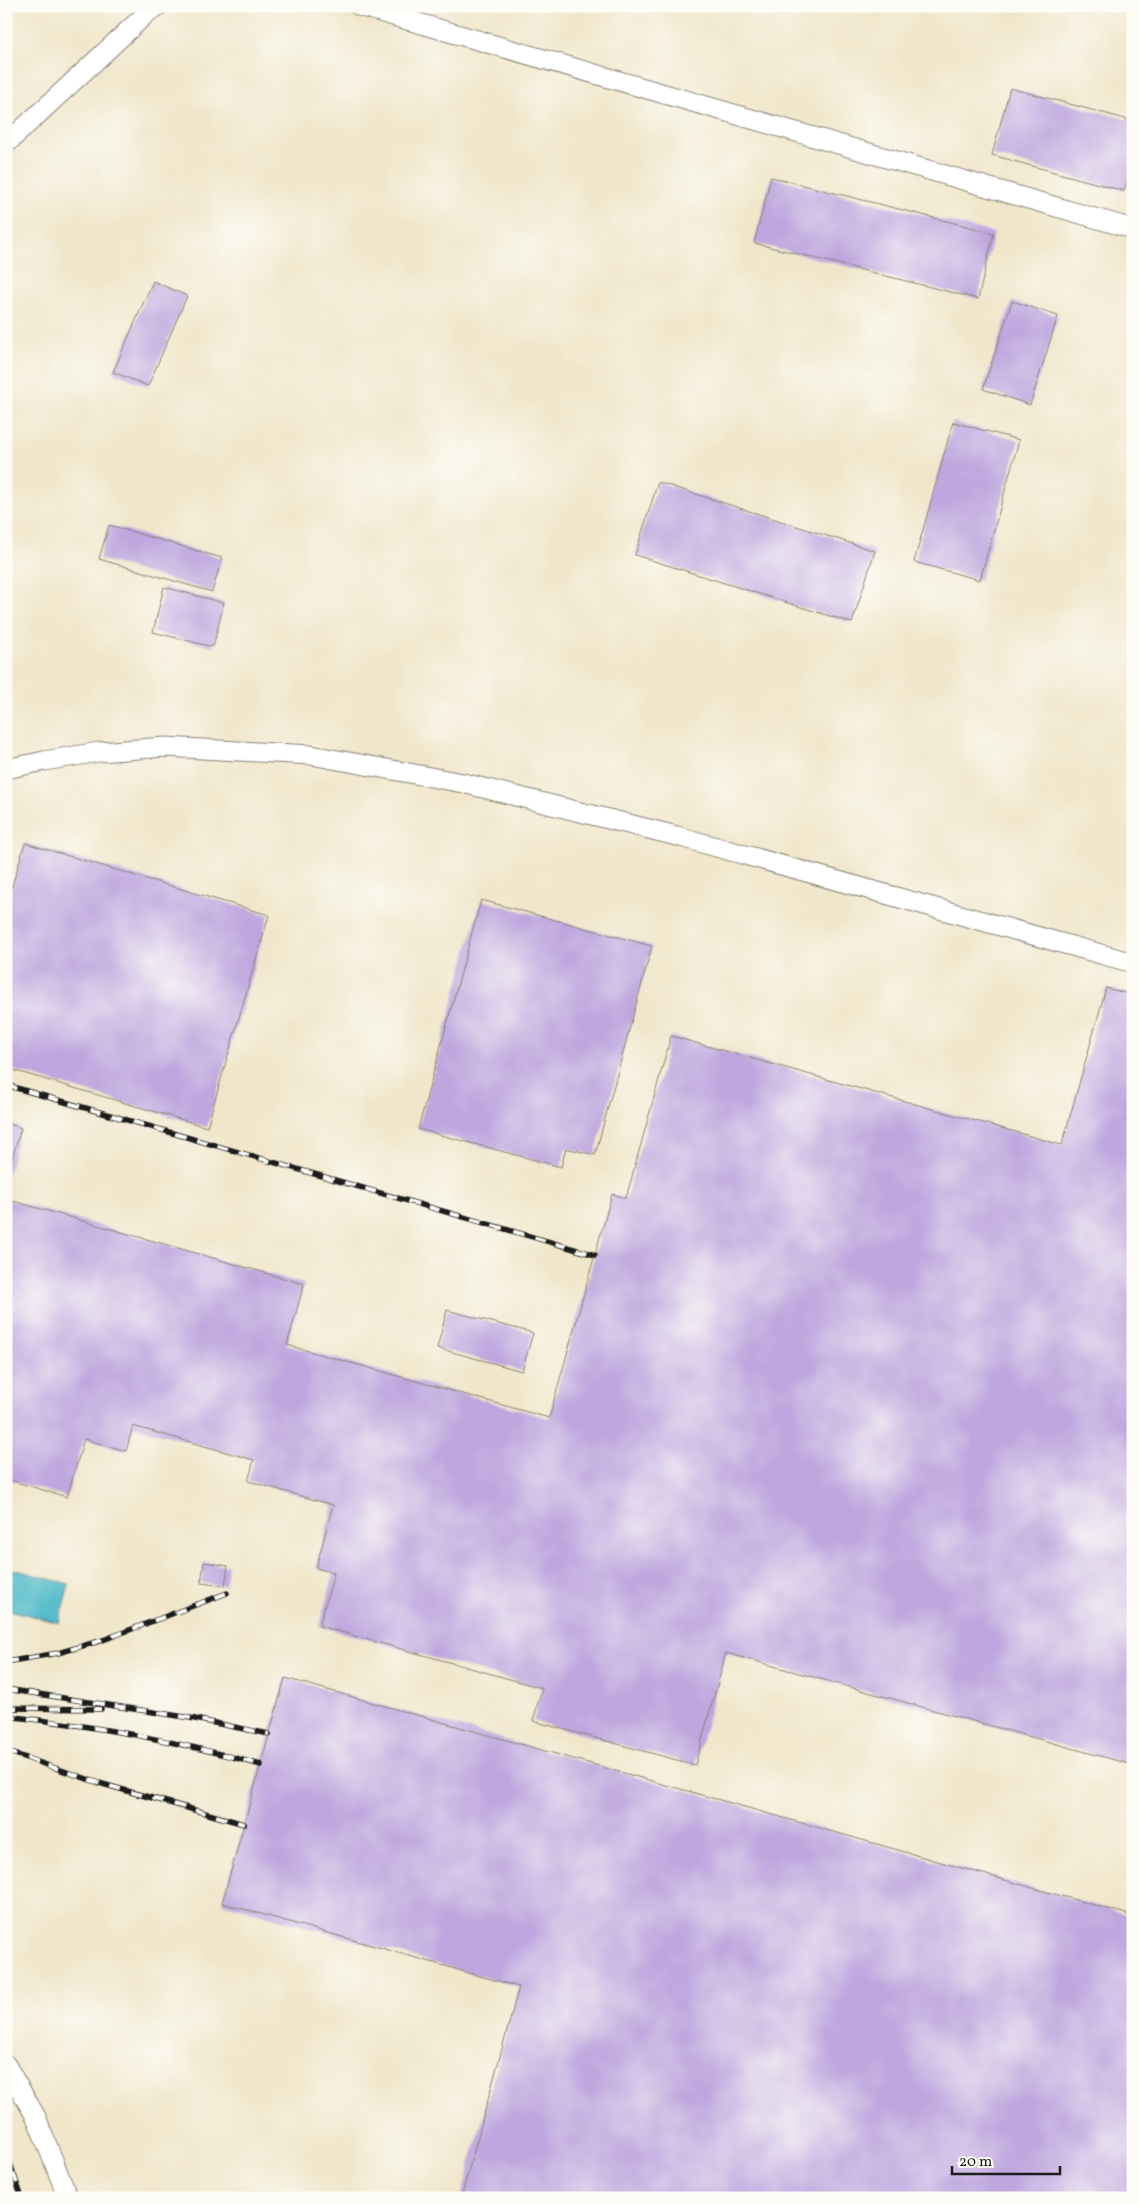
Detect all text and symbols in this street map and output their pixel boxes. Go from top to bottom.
scale bar [952,2144,1059,2176]
text: 20 m [959,2152,992,2173]

